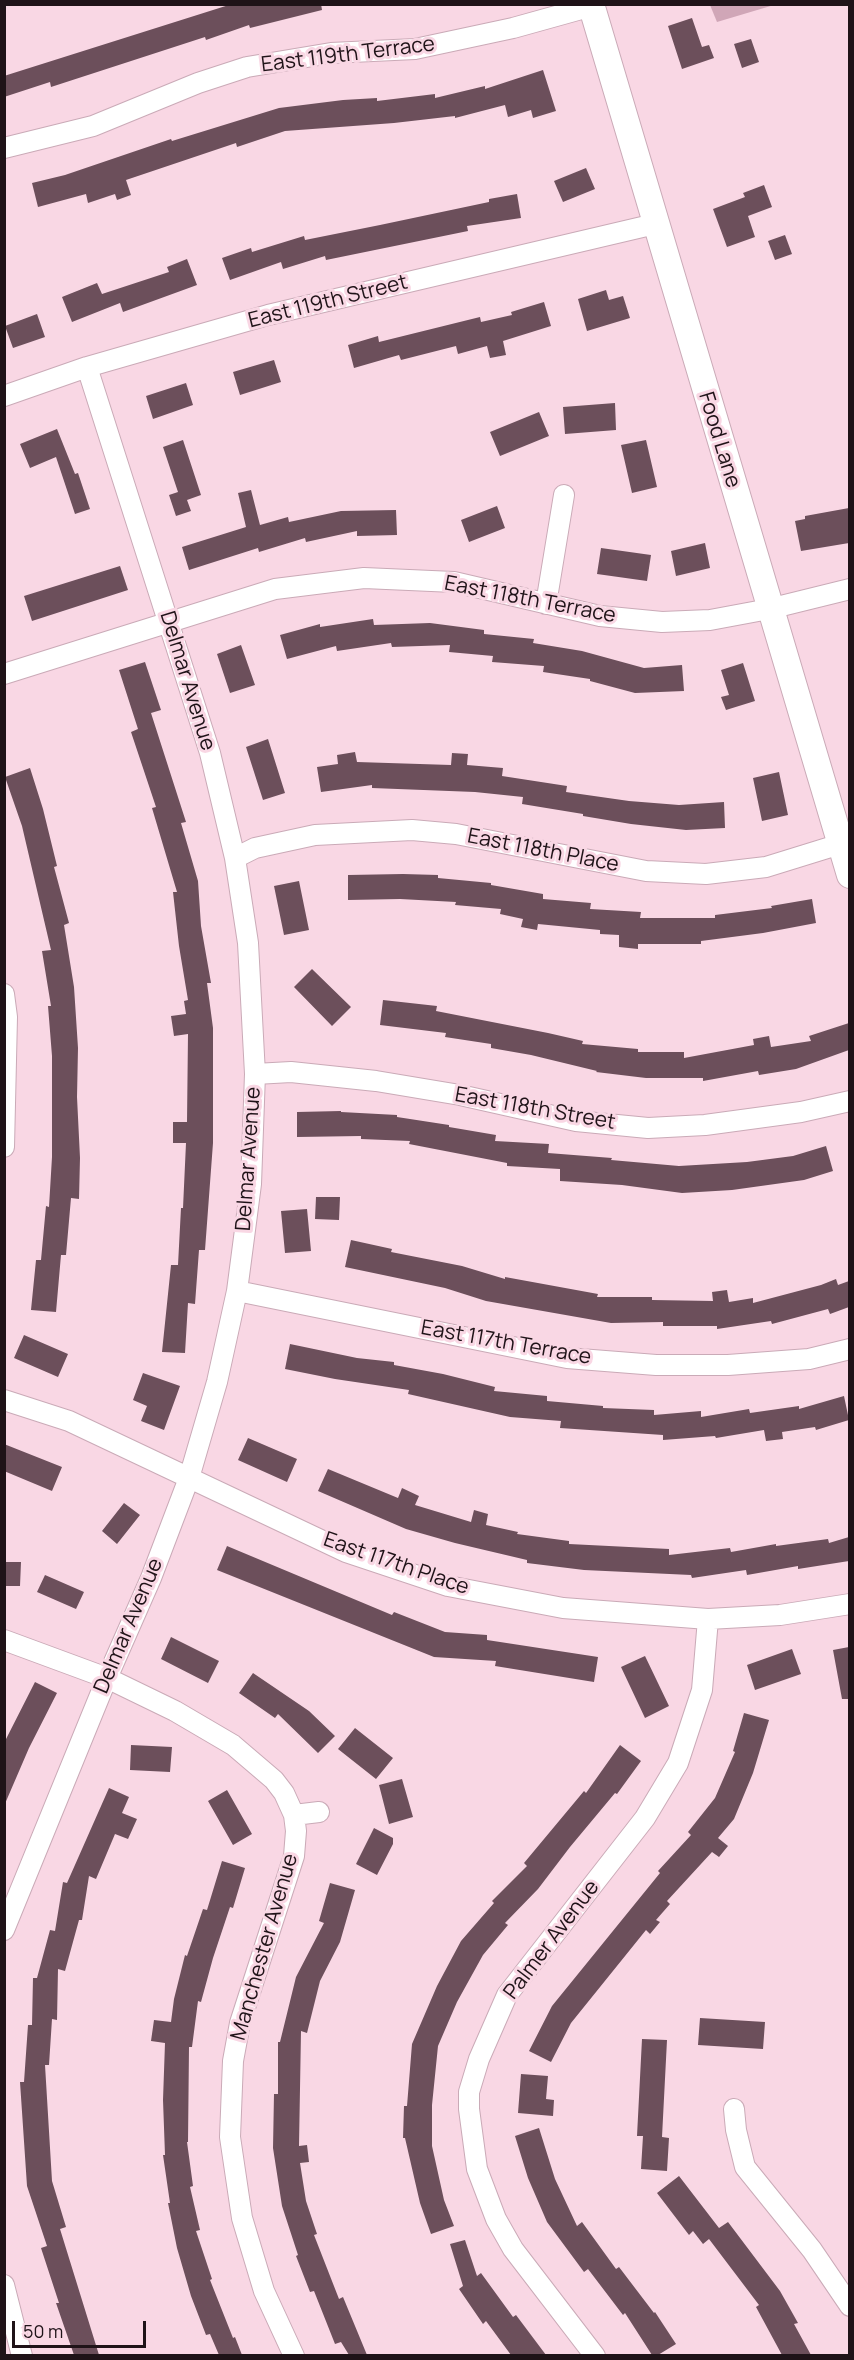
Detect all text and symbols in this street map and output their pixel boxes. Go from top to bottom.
street label: East 119th Terrace [260,32,436,78]
street label: East 119th Street [246,270,410,334]
street label: Food Lane [693,389,745,491]
street label: East 118th Terrace [442,571,618,629]
street label: Delmar Avenue [154,608,220,754]
street label: East 118th Place [465,824,621,878]
street label: East 118th Street [453,1082,617,1136]
street label: Delmar Avenue [231,1086,267,1232]
street label: East 117th Terrace [419,1316,593,1370]
street label: East 117th Place [320,1527,472,1601]
street label: Delmar Avenue [89,1555,169,1697]
street label: Manchester Avenue [226,1851,304,2043]
street label: Palmer Avenue [499,1876,605,2004]
scale bar [15,2309,148,2347]
text: 50 m [23,2319,63,2343]

